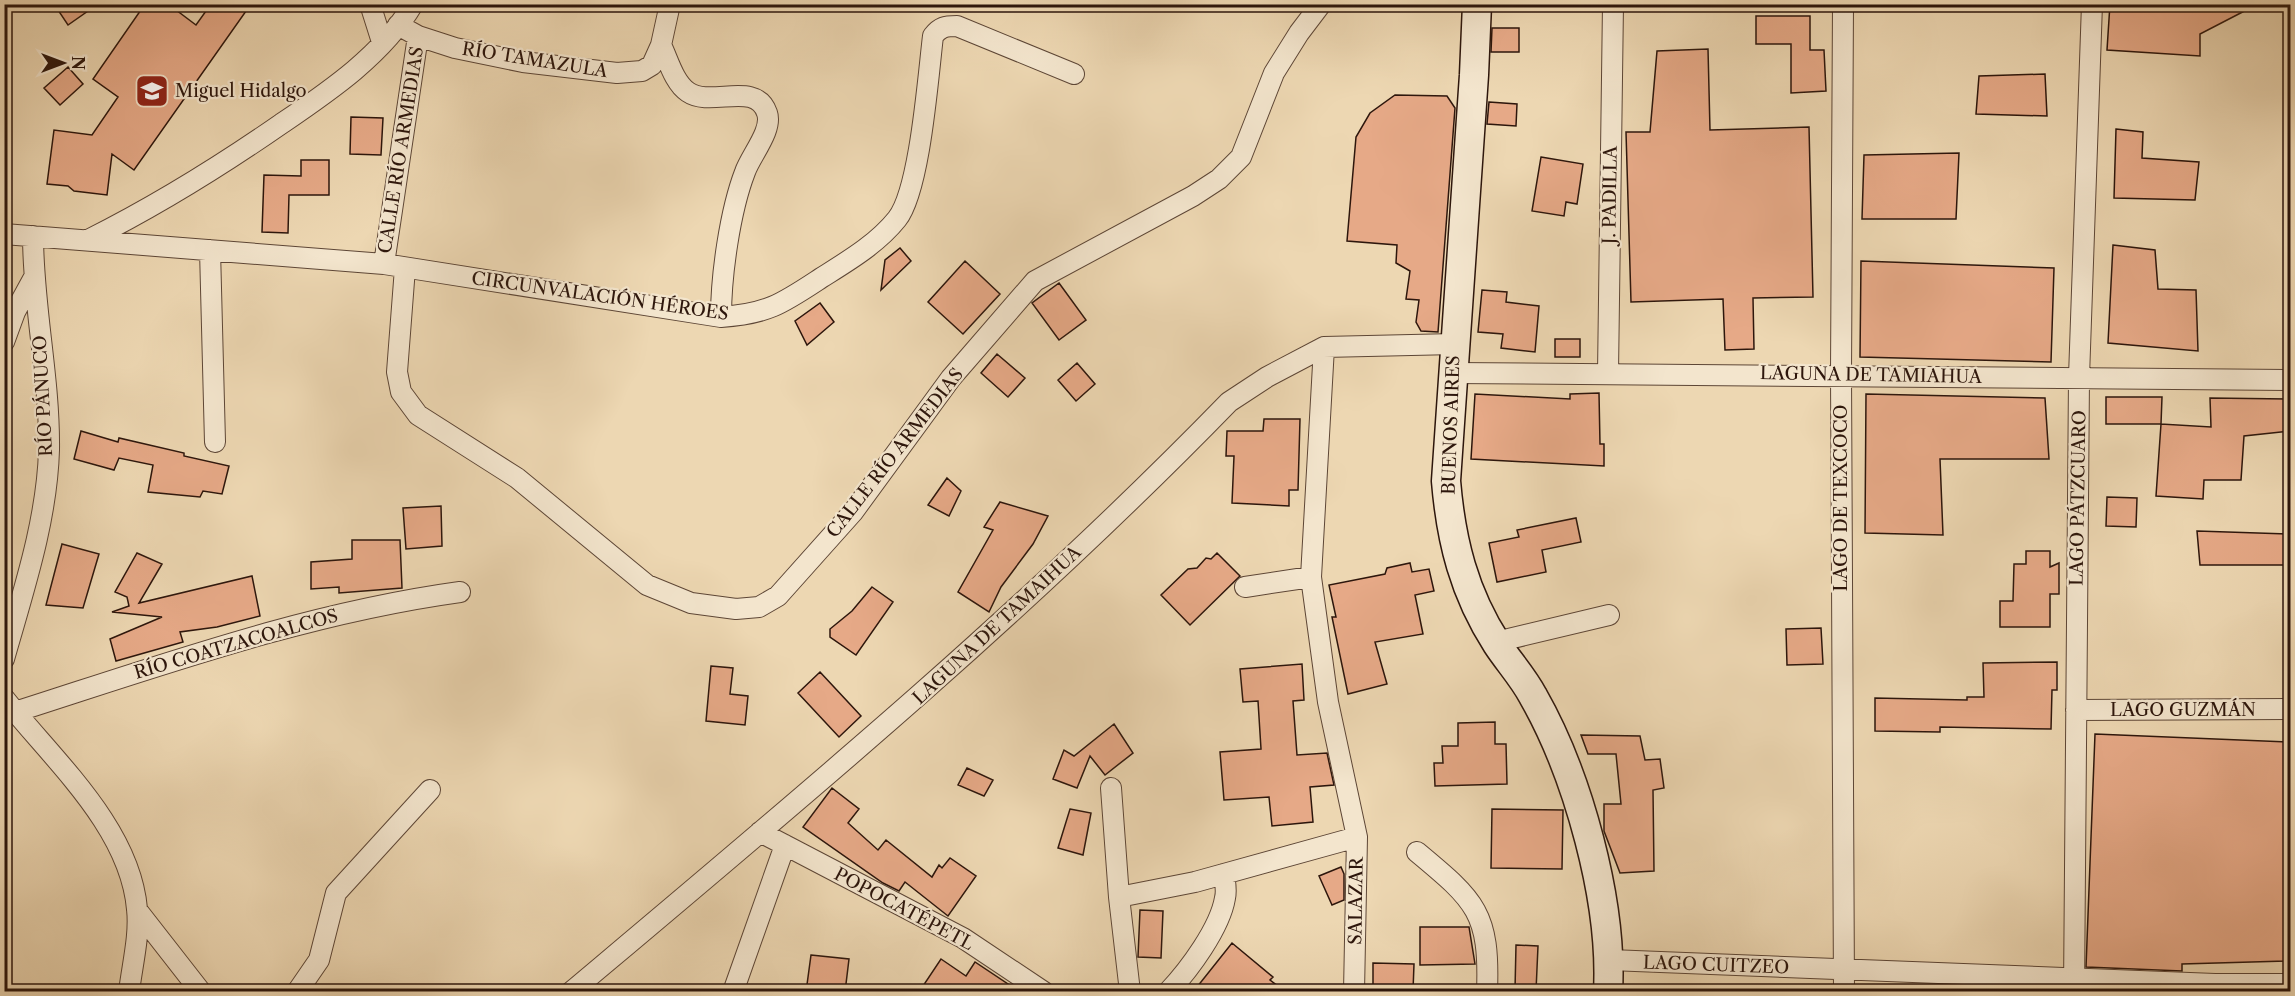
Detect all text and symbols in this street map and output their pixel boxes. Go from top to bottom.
north arrow [33,33,93,93]
street label: RÍO TAMAZULA [461,37,610,82]
street label: CALLE RÍO ARMEDIAS [373,45,428,255]
text: N [68,56,88,70]
school or university icon: Miguel Hidalgo [134,73,170,109]
place label: Miguel Hidalgo [175,80,307,102]
street label: J. PADILLA [1598,145,1622,247]
street label: CIRCUNVALACIÓN HÉROES [470,266,730,325]
street label: RÍO PÁNUCO [28,335,57,457]
street label: BUENOS AIRES [1438,355,1464,495]
street label: LAGUNA DE TAMIAHUA [1760,362,1983,388]
street label: CALLE RÍO ARMEDIAS [821,363,968,542]
street label: LAGO DE TEXCOCO [1830,404,1852,592]
street label: LAGO PÁTZCUARO [2064,410,2091,586]
street label: LAGUNA DE TAMAIHUA [908,541,1086,709]
street label: RÍO COATZACOALCOS [131,603,341,684]
street label: LAGO GUZMÁN [2110,698,2256,721]
street label: SALAZAR [1344,856,1368,945]
street label: POPOCATÉPETL [831,862,978,955]
street label: LAGO CUITZEO [1642,951,1790,979]

